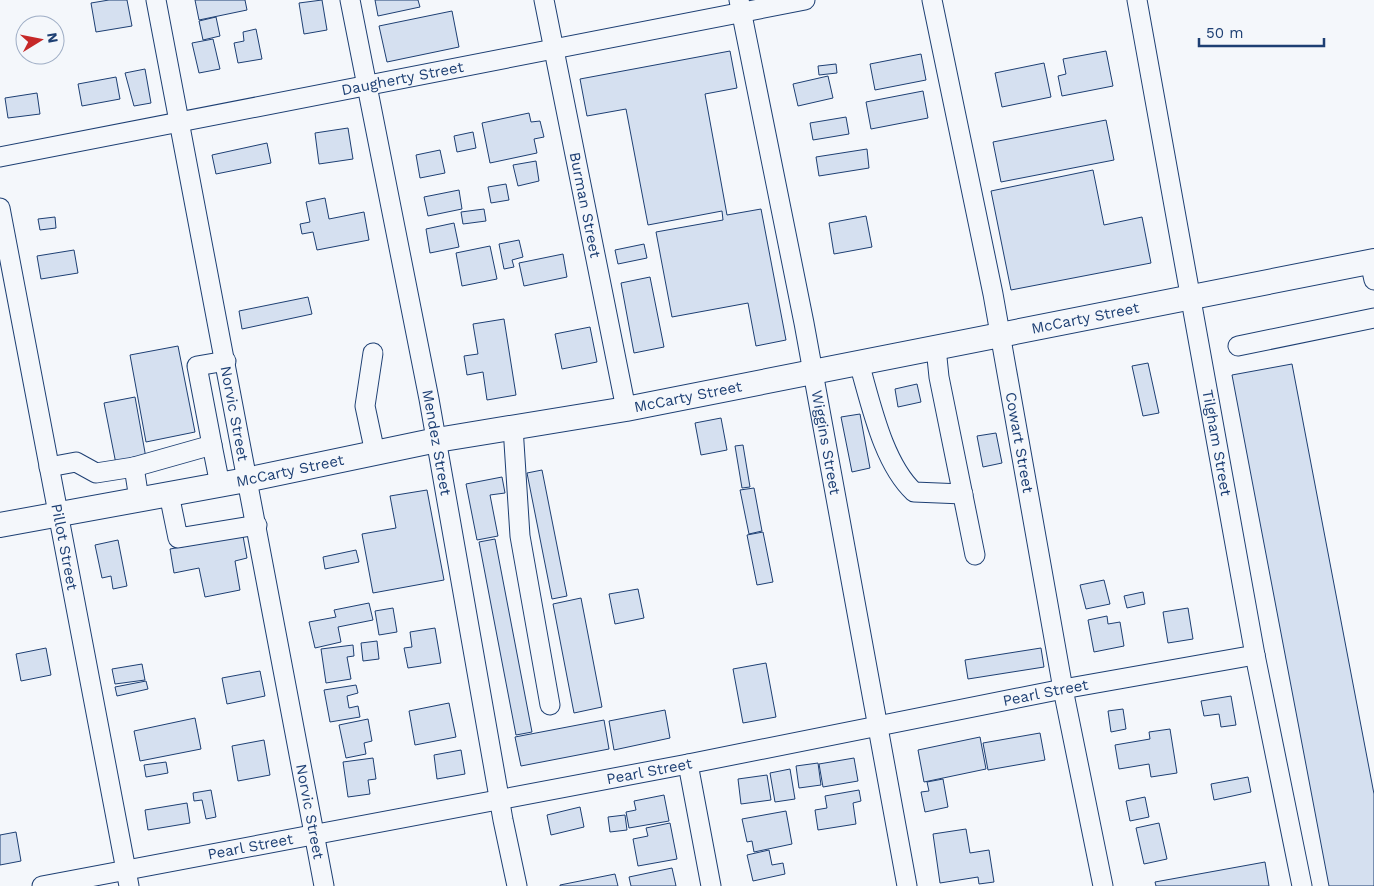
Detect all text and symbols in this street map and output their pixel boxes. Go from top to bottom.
north arrow [15,15,65,65]
scale bar [1199,15,1324,47]
text: 50 m [1206,24,1243,42]
text: N [44,31,62,44]
street label: Daugherty Street [340,58,466,99]
street label: Burman Street [566,150,605,260]
street label: McCarty Street [1030,299,1141,338]
street label: Norvic Street [217,365,252,463]
street label: McCarty Street [633,377,744,416]
street label: Mendez Street [418,388,455,498]
street label: Tilgham Street [1198,388,1235,498]
street label: Wiggins Street [807,389,844,497]
street label: Cowart Street [1002,391,1037,495]
street label: McCarty Street [235,451,346,491]
street label: Pillot Street [47,502,82,592]
street label: Pearl Street [1001,676,1090,710]
street label: Pearl Street [605,754,694,788]
street label: Norvic Street [292,762,328,861]
street label: Pearl Street [206,830,295,864]

